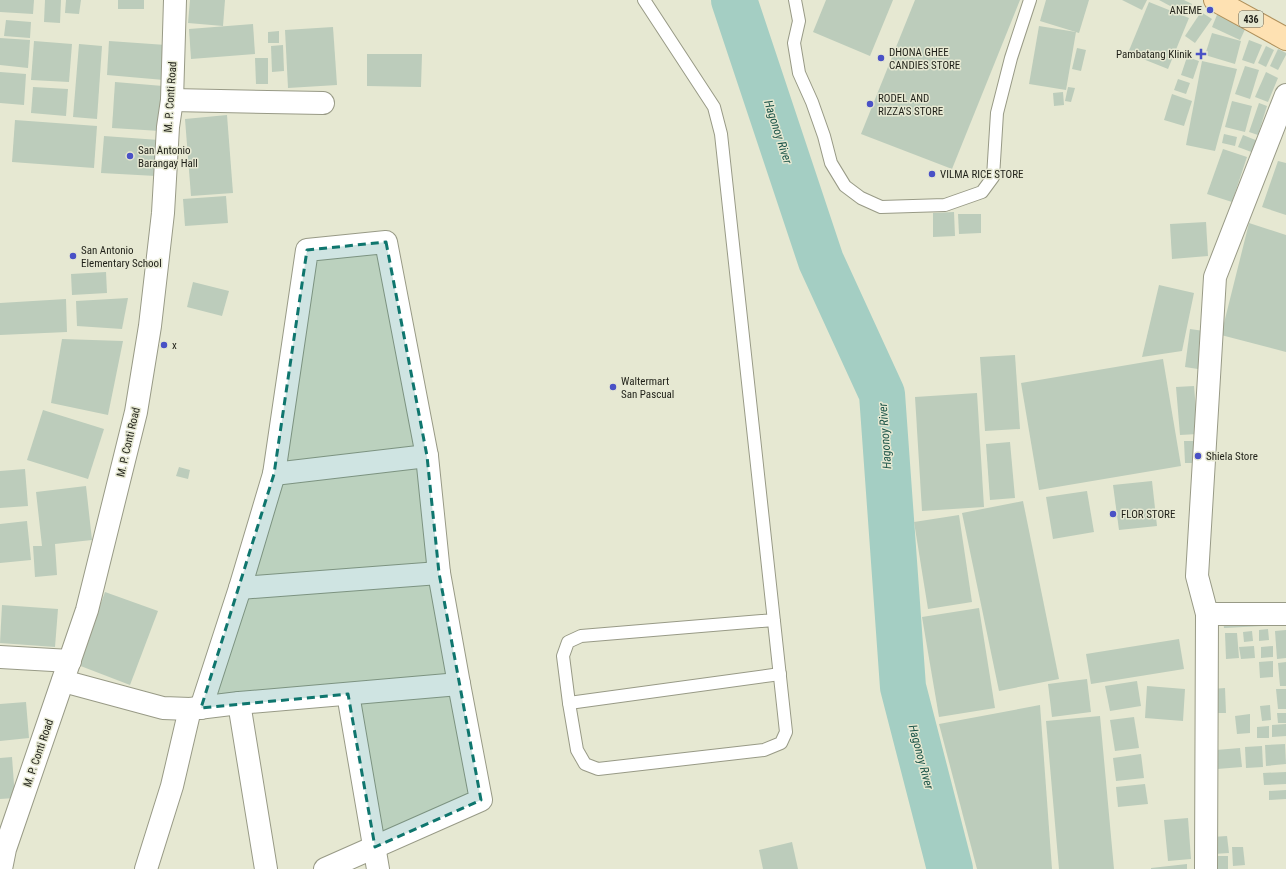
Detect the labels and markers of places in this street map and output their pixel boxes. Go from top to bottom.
place label: ANEME [1170,4,1203,17]
marker: ANEME [1205,5,1215,15]
place label: DHONA GHEE CANDIES STORE [889,46,961,72]
place label: Pambatang Klinik [1116,48,1192,61]
marker: Pambatang Klinik [1195,48,1207,60]
marker: DHONA GHEE CANDIES STORE [876,53,886,63]
place label: RODEL AND RIZZA'S STORE [878,92,944,118]
marker: RODEL AND RIZZA'S STORE [865,99,875,109]
place label: San Antonio Barangay Hall [138,144,198,170]
marker: San Antonio Barangay Hall [125,151,135,161]
place label: VILMA RICE STORE [940,168,1024,181]
marker: VILMA RICE STORE [927,169,937,179]
place label: San Antonio Elementary School [81,244,162,270]
marker: San Antonio Elementary School [68,251,78,261]
place label: x [172,339,177,352]
marker: x [159,340,169,350]
place label: Waltermart San Pascual [621,375,674,401]
marker: Waltermart San Pascual [608,382,618,392]
place label: Shiela Store [1206,450,1258,463]
marker: Shiela Store [1193,451,1203,461]
place label: FLOR STORE [1121,508,1176,521]
marker: FLOR STORE [1108,509,1118,519]

